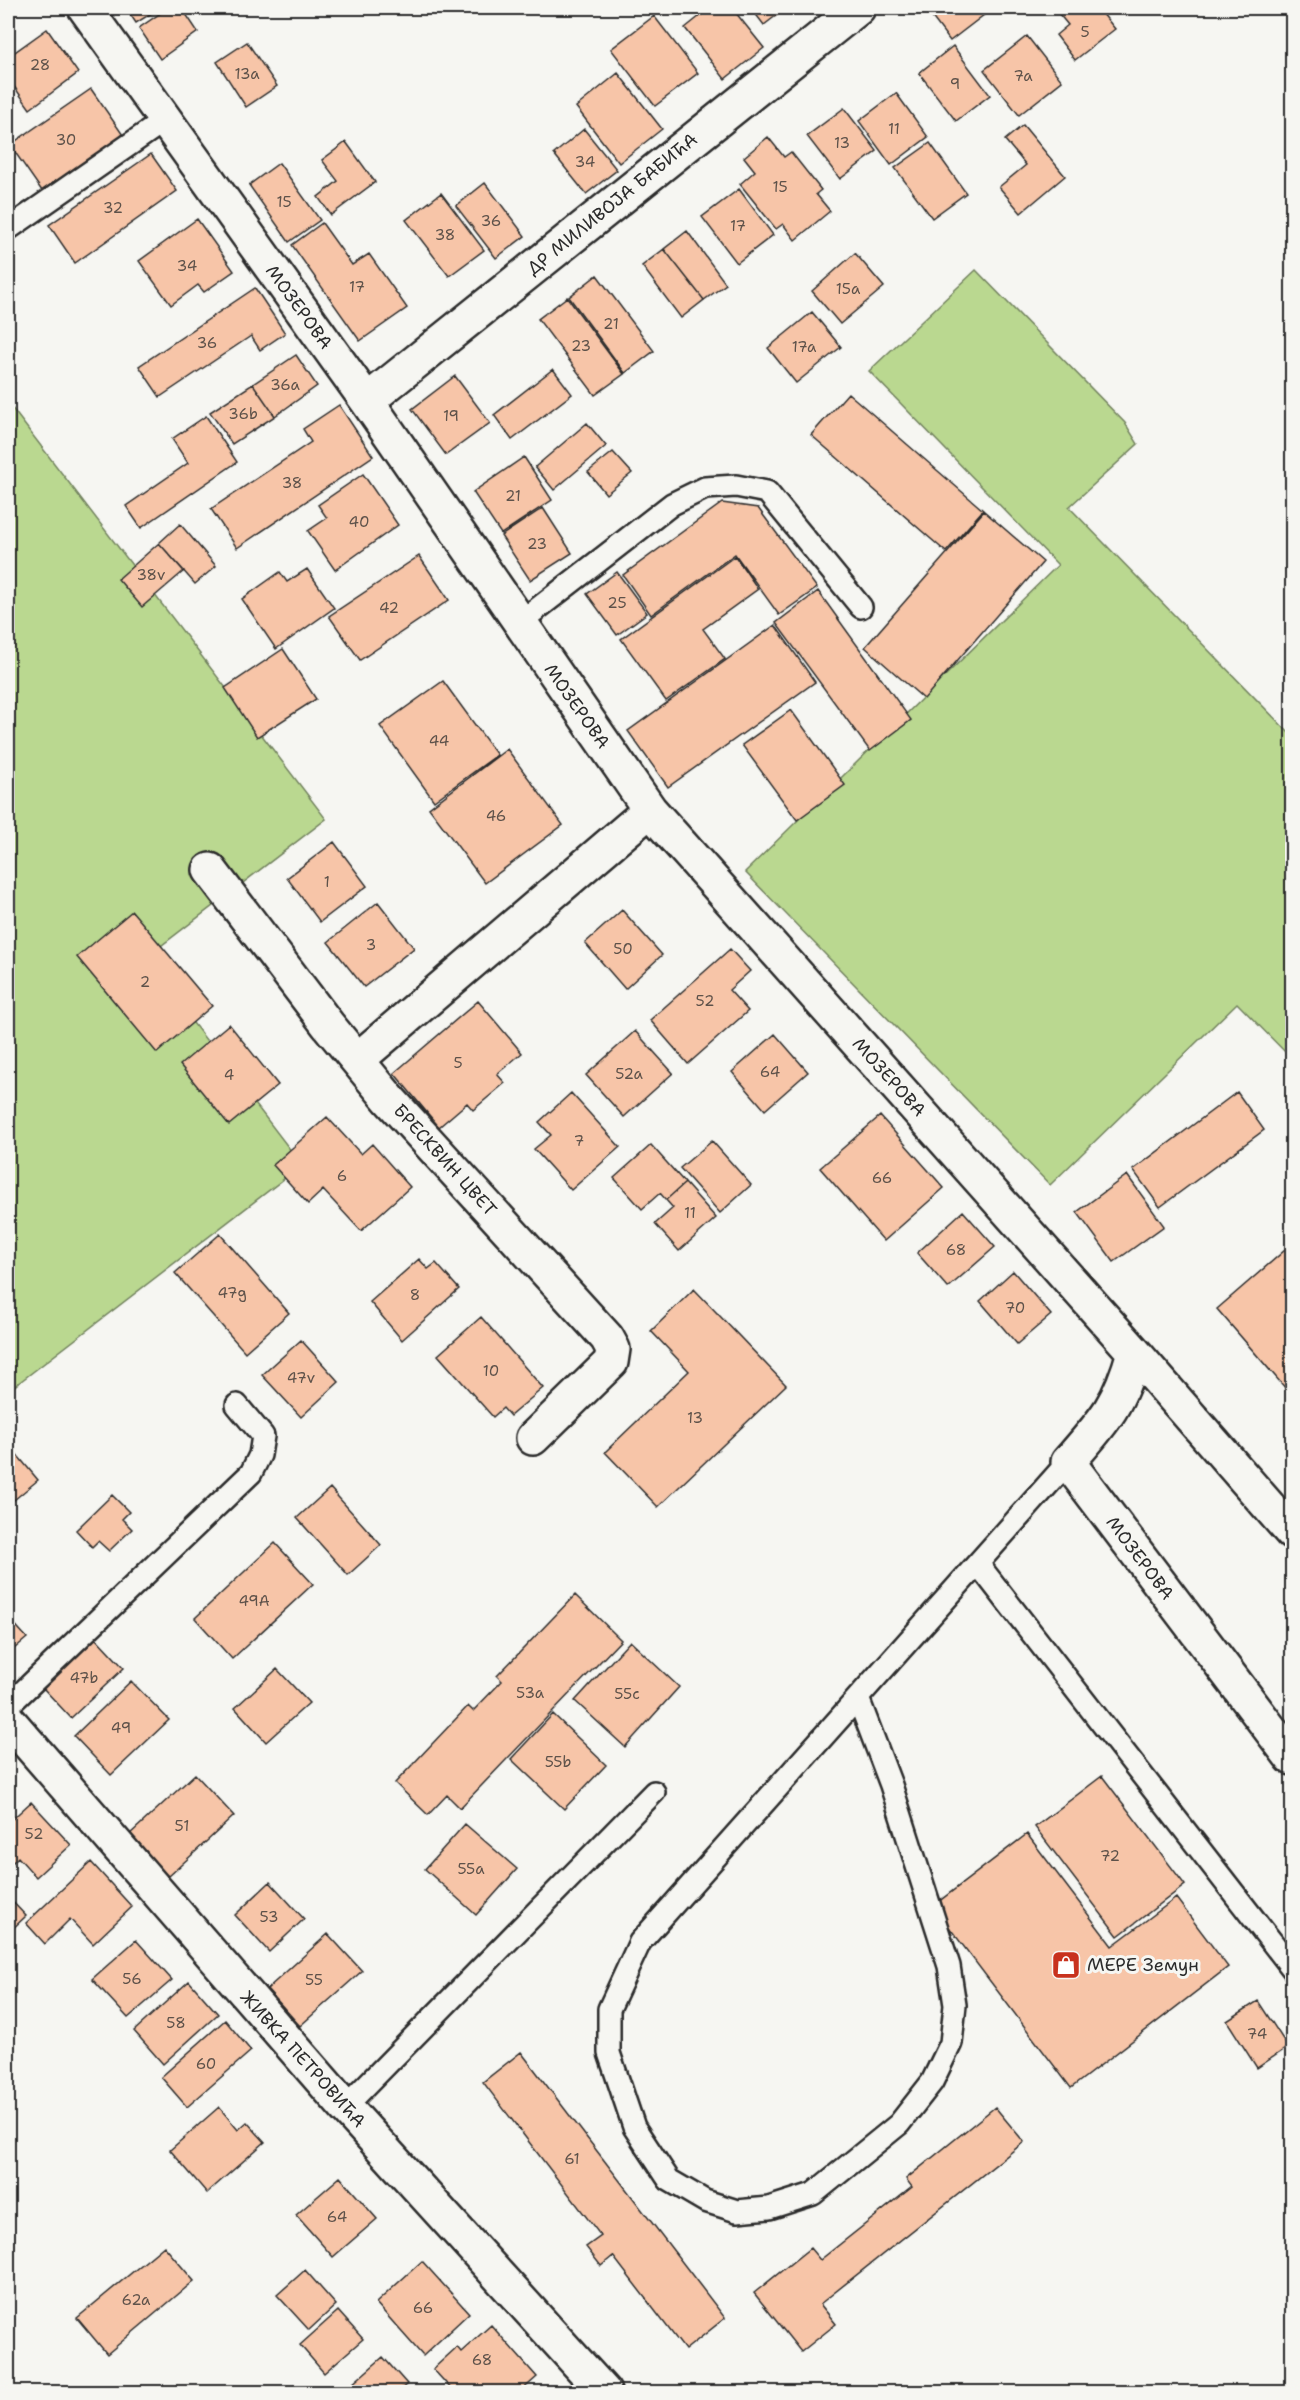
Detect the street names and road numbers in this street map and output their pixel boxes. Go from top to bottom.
street label: ДР МИЛИВОЈА БАБИЋА [522,128,702,280]
street label: МОЗЕРОВА [260,260,338,354]
street label: МОЗЕРОВА [539,659,615,753]
street label: МОЗЕРОВА [847,1032,931,1122]
street label: БРЕСКВИН ЦВЕТ [388,1099,502,1221]
street label: МОЗЕРОВА [1101,1511,1179,1605]
street label: ЖИВКА ПЕТРОВИЋА [235,1985,371,2133]

